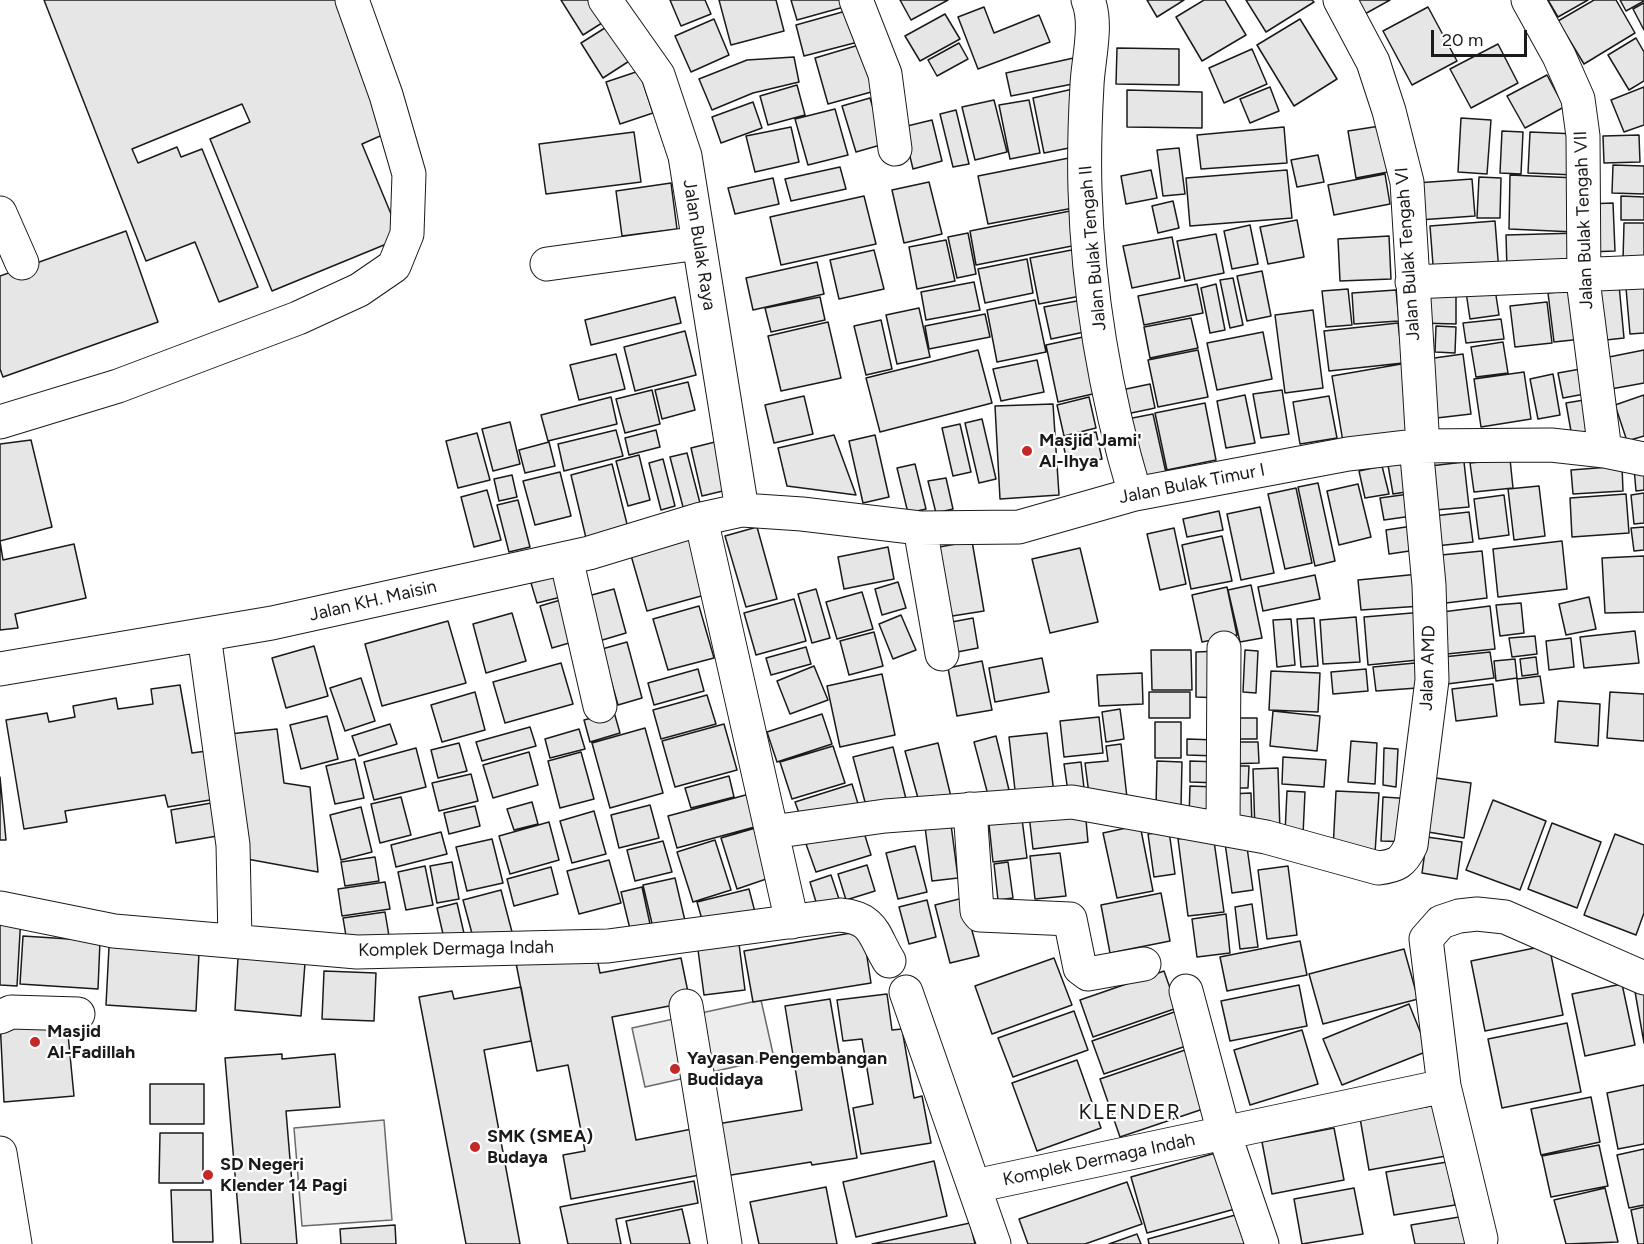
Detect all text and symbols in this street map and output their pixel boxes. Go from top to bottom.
scale bar [1434,18,1530,56]
text: 20 m [1442,29,1483,51]
street label: Jalan Bulak Tengah VII [1570,130,1598,310]
street label: Jalan Bulak Tengah II [1075,164,1111,332]
street label: Jalan Bulak Tengah VI [1391,167,1425,341]
street label: Jalan Bulak Raya [678,178,720,312]
place label: Masjid Jami' Al-Ihya [1039,430,1142,472]
marker: Masjid Jami' Al-Ihya [1020,444,1034,458]
street label: Jalan Bulak Timur I [1117,459,1267,509]
street label: Jalan KH. Maisin [307,576,439,626]
street label: Jalan AMD [1416,625,1440,711]
street label: Komplek Dermaga Indah [358,936,554,962]
place label: Masjid Al-Fadillah [47,1021,135,1064]
marker: Masjid Al-Fadillah [28,1035,42,1049]
place label: Yayasan Pengembangan Budidaya [687,1048,887,1090]
marker: Yayasan Pengembangan Budidaya [668,1062,682,1076]
district label: KLENDER [1079,1100,1181,1126]
place label: SMK (SMEA) Budaya [487,1126,593,1168]
street label: Komplek Dermaga Indah [1001,1129,1197,1191]
marker: SMK (SMEA) Budaya [468,1140,482,1154]
place label: SD Negeri Klender 14 Pagi [220,1154,347,1196]
marker: SD Negeri Klender 14 Pagi [201,1168,215,1182]

